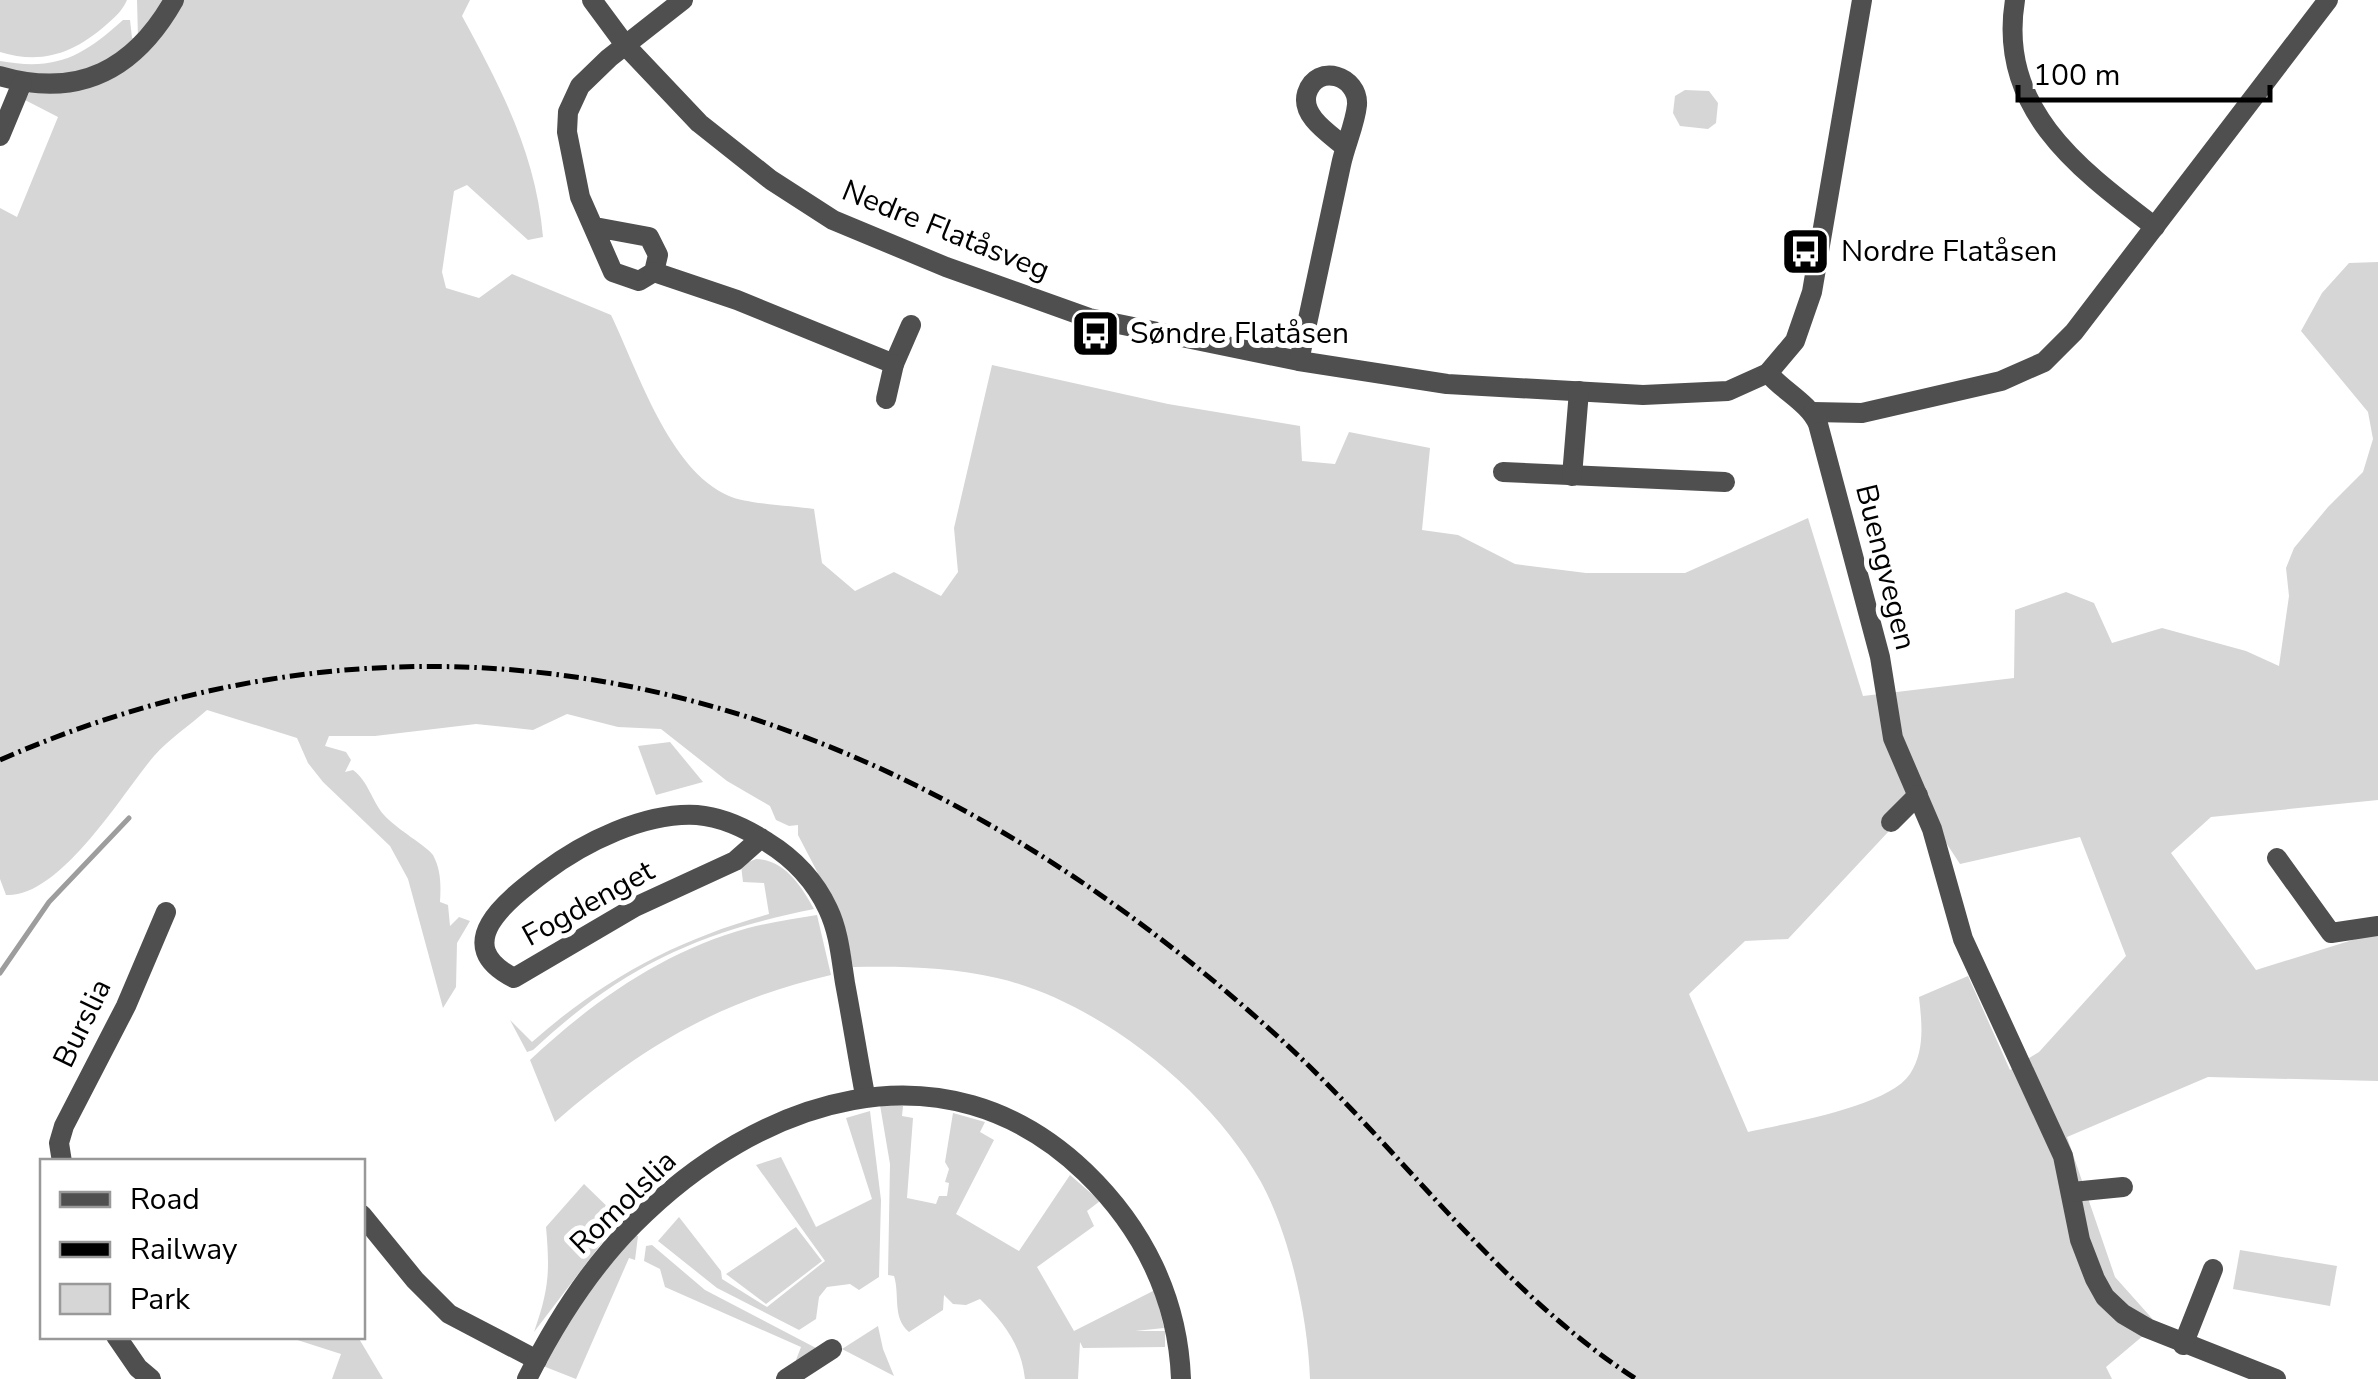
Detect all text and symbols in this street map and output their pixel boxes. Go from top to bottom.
scale bar [2018,40,2270,102]
text: 100 m [2033,55,2120,96]
street label: Nedre Flatåsveg [836,170,1056,291]
bus stop icon: Nordre Flatåsen [1780,225,1832,277]
place label: Nordre Flatåsen [1841,231,2057,272]
bus stop icon: Søndre Flatåsen [1069,307,1121,359]
place label: Søndre Flatåsen [1130,313,1349,354]
street label: Buengvegen [1845,480,1926,654]
street label: Fogdenget [515,850,662,956]
street label: Burslia [43,972,121,1074]
street label: Romolslia [561,1141,686,1264]
legend [40,1159,365,1339]
text: Road [130,1179,200,1220]
text: Railway [130,1229,238,1270]
text: Park [130,1279,191,1320]

